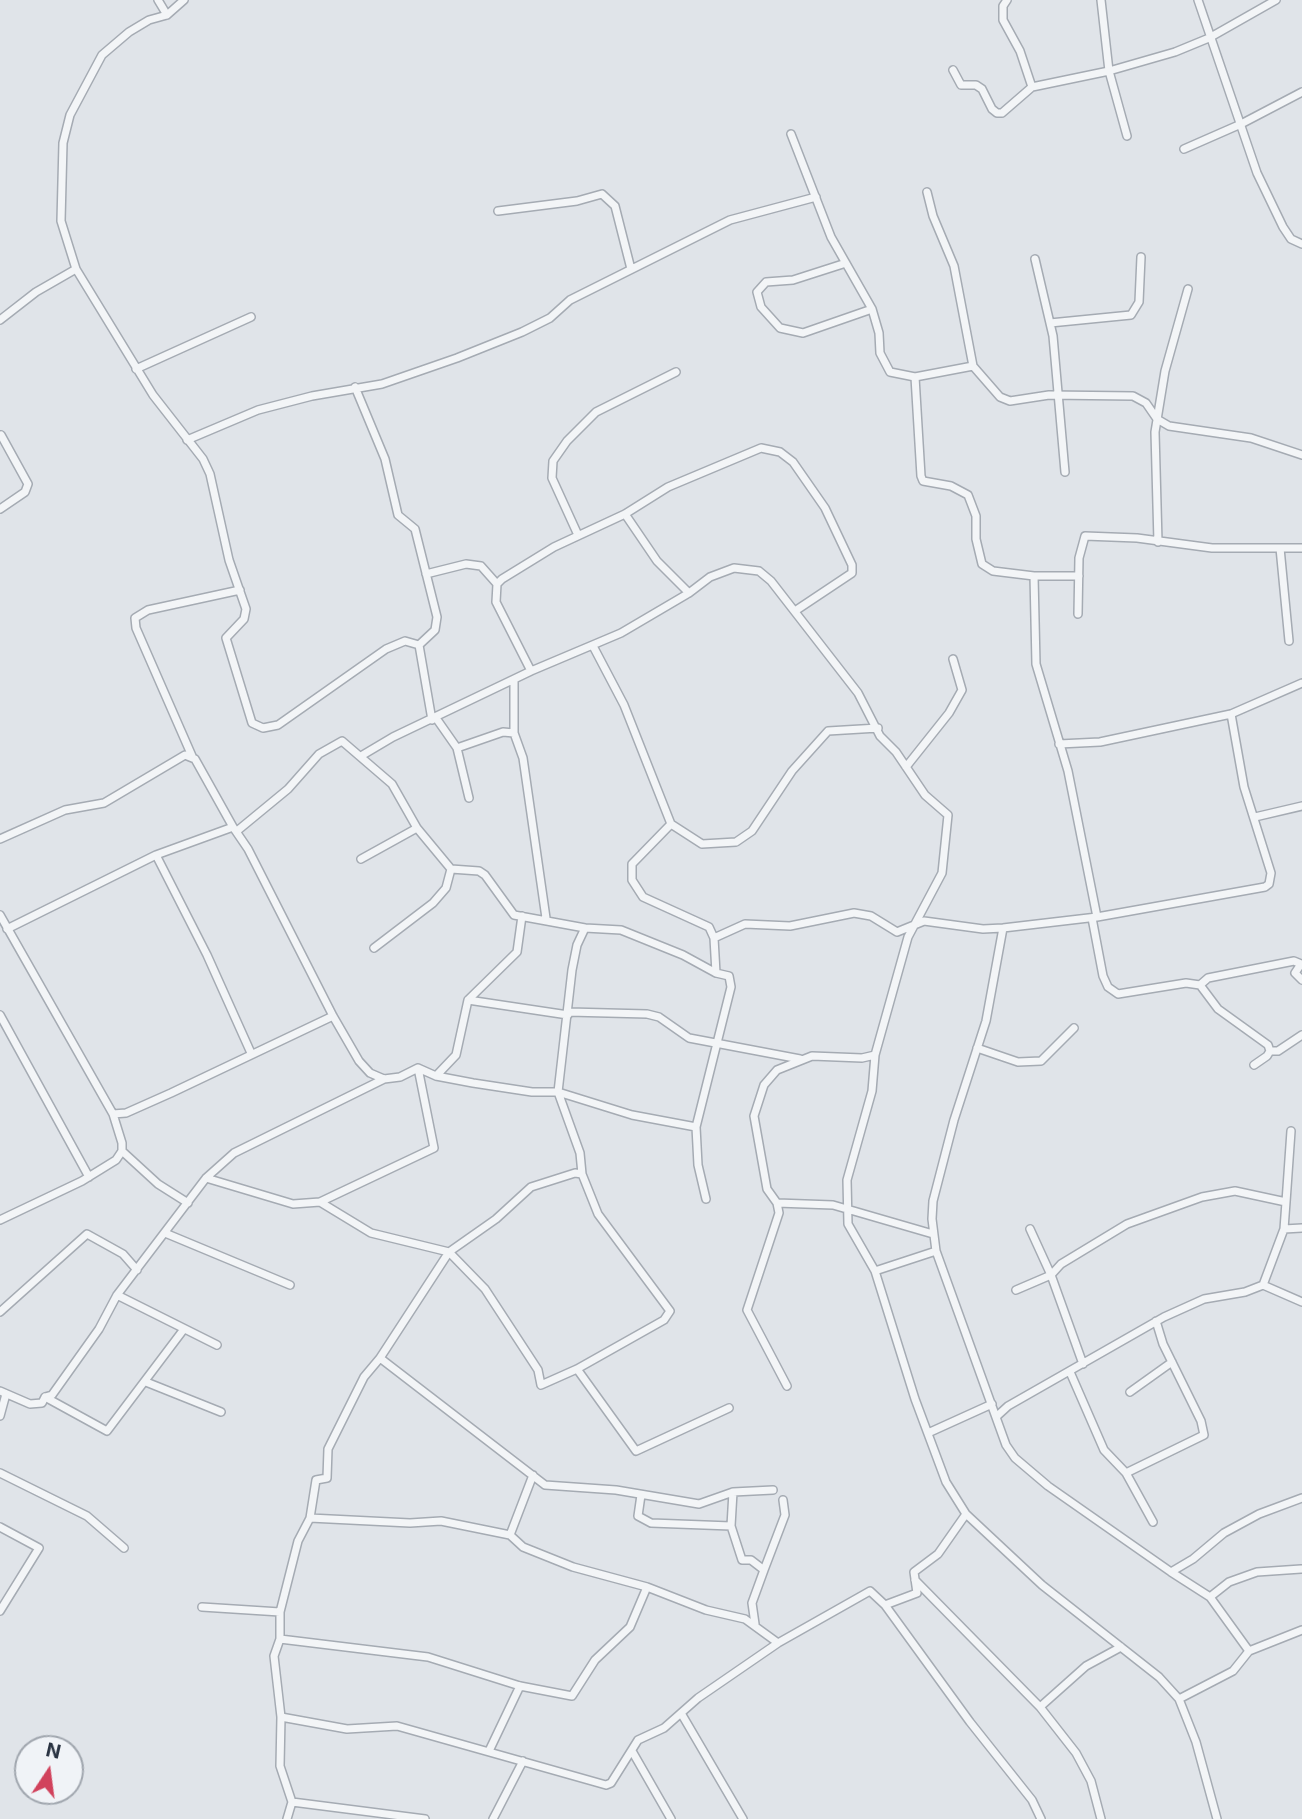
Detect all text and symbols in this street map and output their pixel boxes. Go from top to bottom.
north arrow [14,1735,84,1805]
text: N [44,1738,63,1764]

